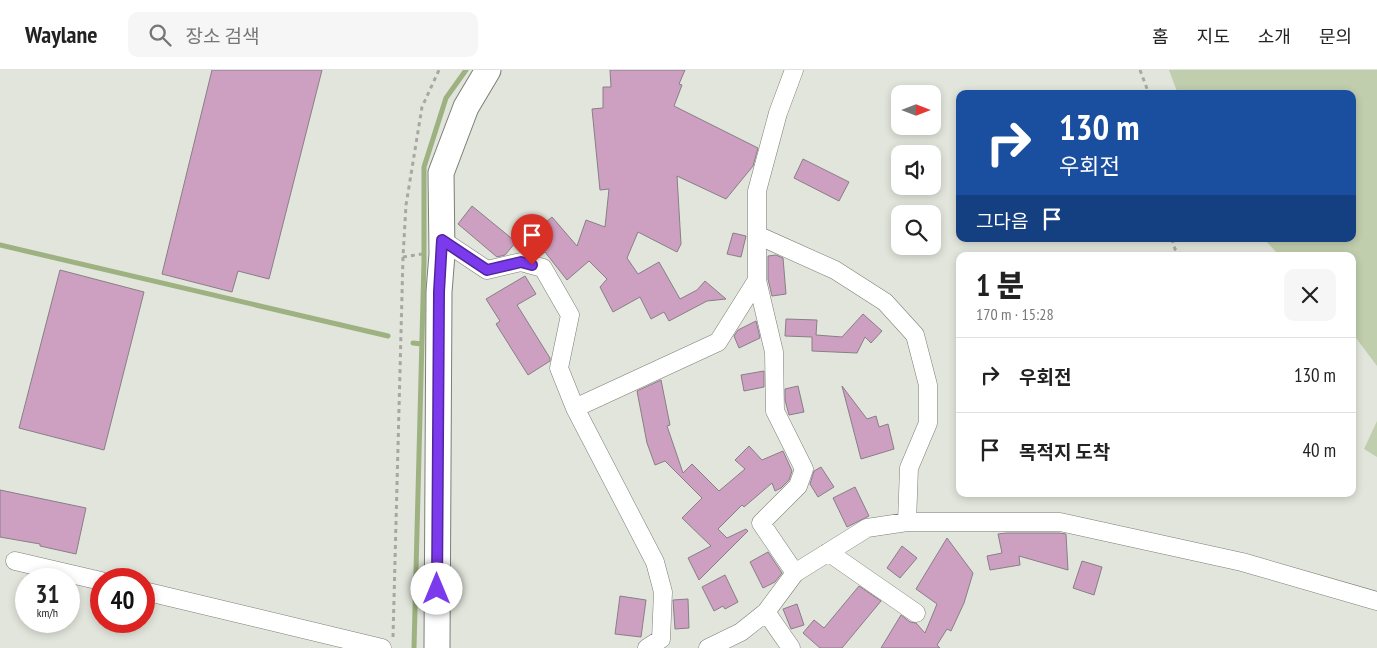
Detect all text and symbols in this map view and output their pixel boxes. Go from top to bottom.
search box [128,12,478,57]
text: Waylane [25,19,98,50]
icon: search [146,21,174,49]
text: 장소 검색 [186,24,259,48]
text: 홈 [1152,25,1169,48]
text: 지도 [1197,25,1230,48]
text: 소개 [1258,25,1291,48]
text: 문의 [1319,25,1352,48]
north arrow [891,85,941,135]
map controls [891,85,941,255]
text: 130 m [1059,104,1140,150]
icon: right [976,110,1041,175]
button: sound [891,145,941,195]
text: 우회전 [1059,152,1120,180]
button: search [891,205,941,255]
icon: arrive [1038,205,1066,233]
text: 그다음 [976,209,1028,233]
pin [511,214,553,265]
icon: arrive [518,221,546,249]
text: 1 분 [976,265,1024,304]
button: close [1284,269,1336,321]
text: 170 m · 15:28 [976,304,1054,324]
icon: right [976,361,1004,389]
text: 130 m [1294,363,1336,387]
text: 우회전 [1019,365,1071,389]
icon: arrive [976,436,1004,464]
text: 40 m [1303,438,1336,462]
text: 목적지 도착 [1019,440,1110,464]
position arrow [410,562,462,614]
speed limit sign: 40 [90,568,155,633]
text: 31 [36,578,59,610]
text: km/h [37,605,58,620]

